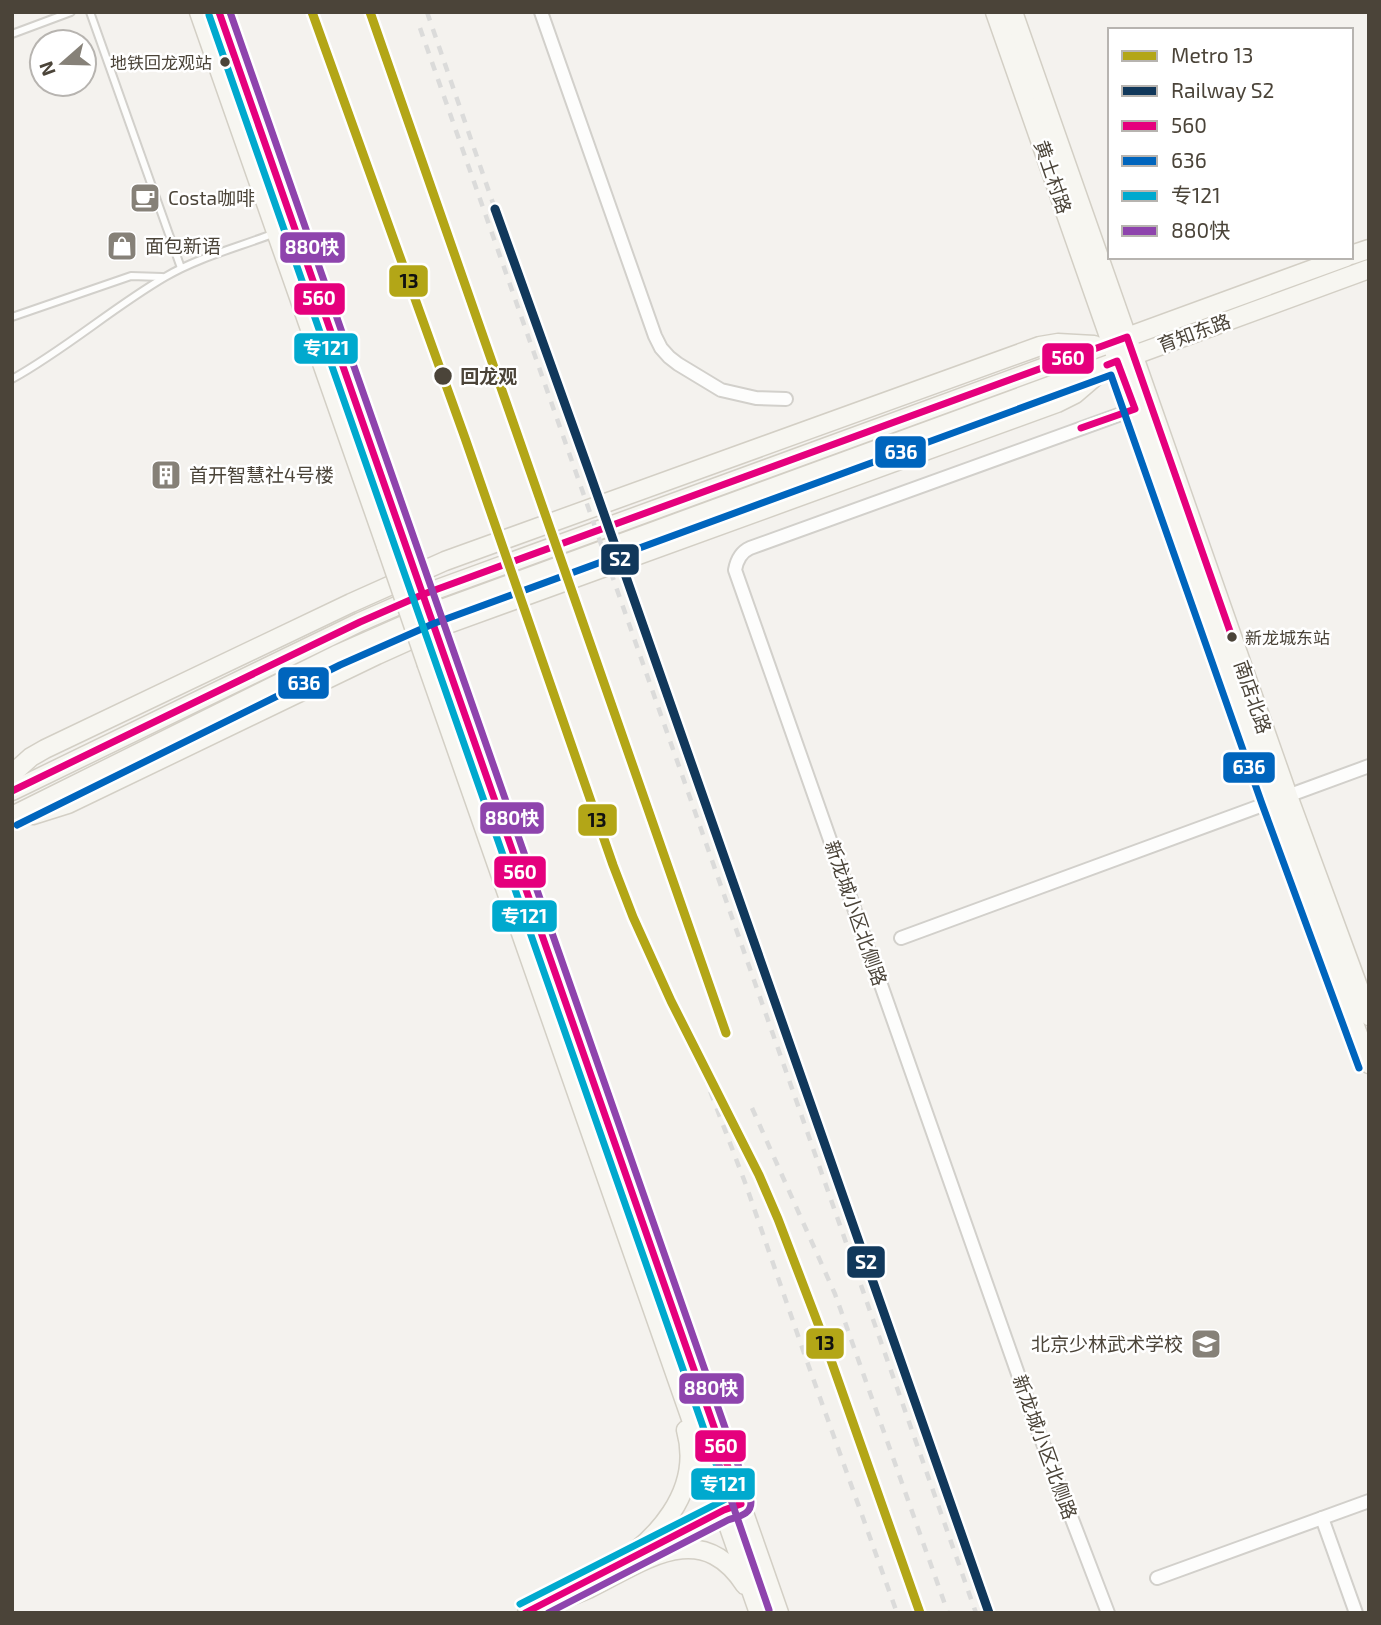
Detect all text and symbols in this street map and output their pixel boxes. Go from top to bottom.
north arrow [28,28,98,98]
legend [1108,28,1353,259]
text: Metro 13 [1171,42,1254,67]
place label: 地铁回龙观站 [110,52,212,72]
marker: 地铁回龙观站 [218,55,232,69]
text: N [33,59,60,79]
text: Railway S2 [1171,77,1274,102]
text: 560 [1171,112,1207,137]
street label: 黄土村路 [1030,137,1077,217]
text: 636 [1171,147,1207,172]
cafe icon: Costa咖啡 [128,181,162,215]
text: 专121 [1171,182,1221,207]
place label: Costa咖啡 [168,186,255,209]
text: 880快 [1171,217,1230,242]
shop icon: 面包新语 [105,229,139,263]
line badge: 880快 [279,231,346,264]
place label: 面包新语 [145,234,221,257]
text: 880快 [285,235,339,258]
line badge: 13 [388,264,429,298]
text: 13 [400,269,418,292]
line badge: 560 [293,282,346,316]
text: 560 [302,286,336,309]
street label: 育知东路 [1154,309,1233,356]
line badge: 专121 [293,332,359,365]
text: 专121 [303,336,349,359]
line badge: 560 [1041,342,1095,375]
text: 560 [1051,346,1085,369]
place label: 回龙观 [460,364,517,387]
marker: 回龙观 [432,365,454,387]
line badge: 636 [874,435,927,469]
text: 636 [884,440,918,463]
building icon: 首开智慧社4号楼 [149,458,183,492]
place label: 首开智慧社4号楼 [189,463,334,486]
line badge: S2 [600,543,640,576]
text: S2 [609,547,631,570]
place label: 新龙城东站 [1245,627,1330,647]
marker: 新龙城东站 [1225,630,1239,644]
street label: 南店北路 [1230,657,1277,737]
line badge: 636 [277,666,330,700]
text: 636 [287,671,321,694]
line badge: 636 [1222,751,1276,784]
text: 636 [1232,755,1266,778]
line badge: 880快 [479,801,545,835]
line badge: 13 [577,803,618,837]
text: 880快 [485,806,539,829]
text: 13 [588,808,606,831]
street label: 新龙城小区北侧路 [821,837,892,988]
line badge: 560 [493,855,547,889]
text: 560 [503,860,537,883]
line badge: 专121 [491,899,558,933]
text: 专121 [501,904,547,927]
line badge: S2 [846,1245,886,1279]
text: S2 [855,1250,877,1273]
line badge: 13 [805,1327,845,1360]
school or university icon: 北京少林武术学校 [1189,1327,1223,1361]
text: 13 [816,1331,834,1354]
place label: 北京少林武术学校 [1031,1332,1183,1355]
street label: 新龙城小区北侧路 [1009,1371,1082,1522]
line badge: 880快 [678,1372,745,1405]
text: 880快 [684,1376,738,1399]
line badge: 560 [694,1429,747,1463]
text: 560 [704,1434,738,1457]
line badge: 专121 [690,1467,756,1501]
text: 专121 [700,1472,746,1495]

